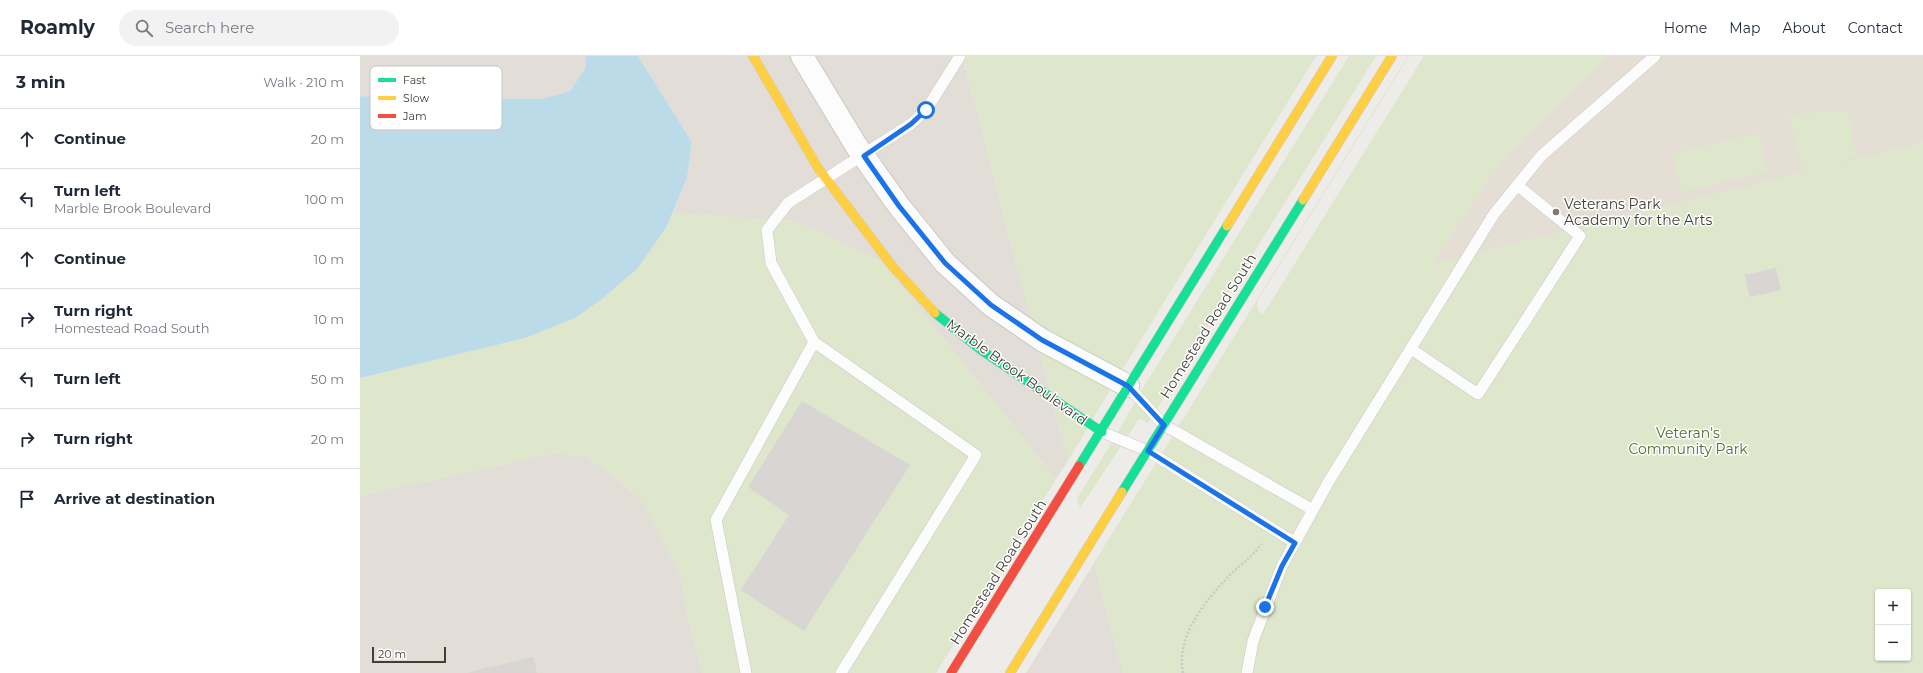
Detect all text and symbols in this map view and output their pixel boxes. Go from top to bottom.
search box [119,10,399,46]
text: Roamly [20,16,95,39]
icon: search [133,17,155,39]
text: Search here [165,18,254,37]
text: Home [1664,19,1707,37]
text: Map [1729,19,1760,37]
text: About [1782,19,1826,37]
text: Contact [1848,19,1903,37]
legend [370,66,502,130]
text: 3 min [16,72,66,92]
text: Fast [403,73,427,87]
text: Walk · 210 m [263,74,344,90]
text: Slow [403,91,429,105]
route start [917,101,935,119]
text: Jam [402,109,427,123]
icon: ahead [16,128,38,150]
text: Continue [54,129,126,148]
text: 20 m [311,131,344,147]
text: Turn left [54,181,121,200]
icon: left [16,188,38,210]
text: 100 m [305,191,344,207]
place label: Veterans Park Academy for the Arts [1564,195,1712,229]
text: Marble Brook Boulevard [54,200,211,216]
marker: Veterans Park Academy for the Arts [1551,207,1561,217]
icon: ahead [16,248,38,270]
text: Continue [54,249,126,268]
street label: Homestead Road South [1156,250,1260,402]
text: 10 m [314,251,344,267]
text: Turn right [54,301,133,320]
icon: right [16,308,38,330]
text: 10 m [314,311,344,327]
street label: Marble Brook Boulevard [943,315,1091,429]
text: Homestead Road South [54,320,210,336]
icon: left [16,368,38,390]
text: Turn left [54,369,121,388]
text: 50 m [311,371,344,387]
park label: Veteran's Community Park [1628,424,1748,458]
icon: right [16,428,38,450]
text: Turn right [54,429,133,448]
text: 20 m [311,431,344,447]
icon: arrive [16,488,38,510]
text: Arrive at destination [54,489,215,508]
street label: Homestead Road South [946,496,1050,648]
map controls [1875,589,1911,661]
button: + [1875,589,1911,625]
route end [1256,598,1274,616]
button: − [1875,625,1911,661]
scale bar [372,645,446,664]
text: 20 m [378,647,406,661]

